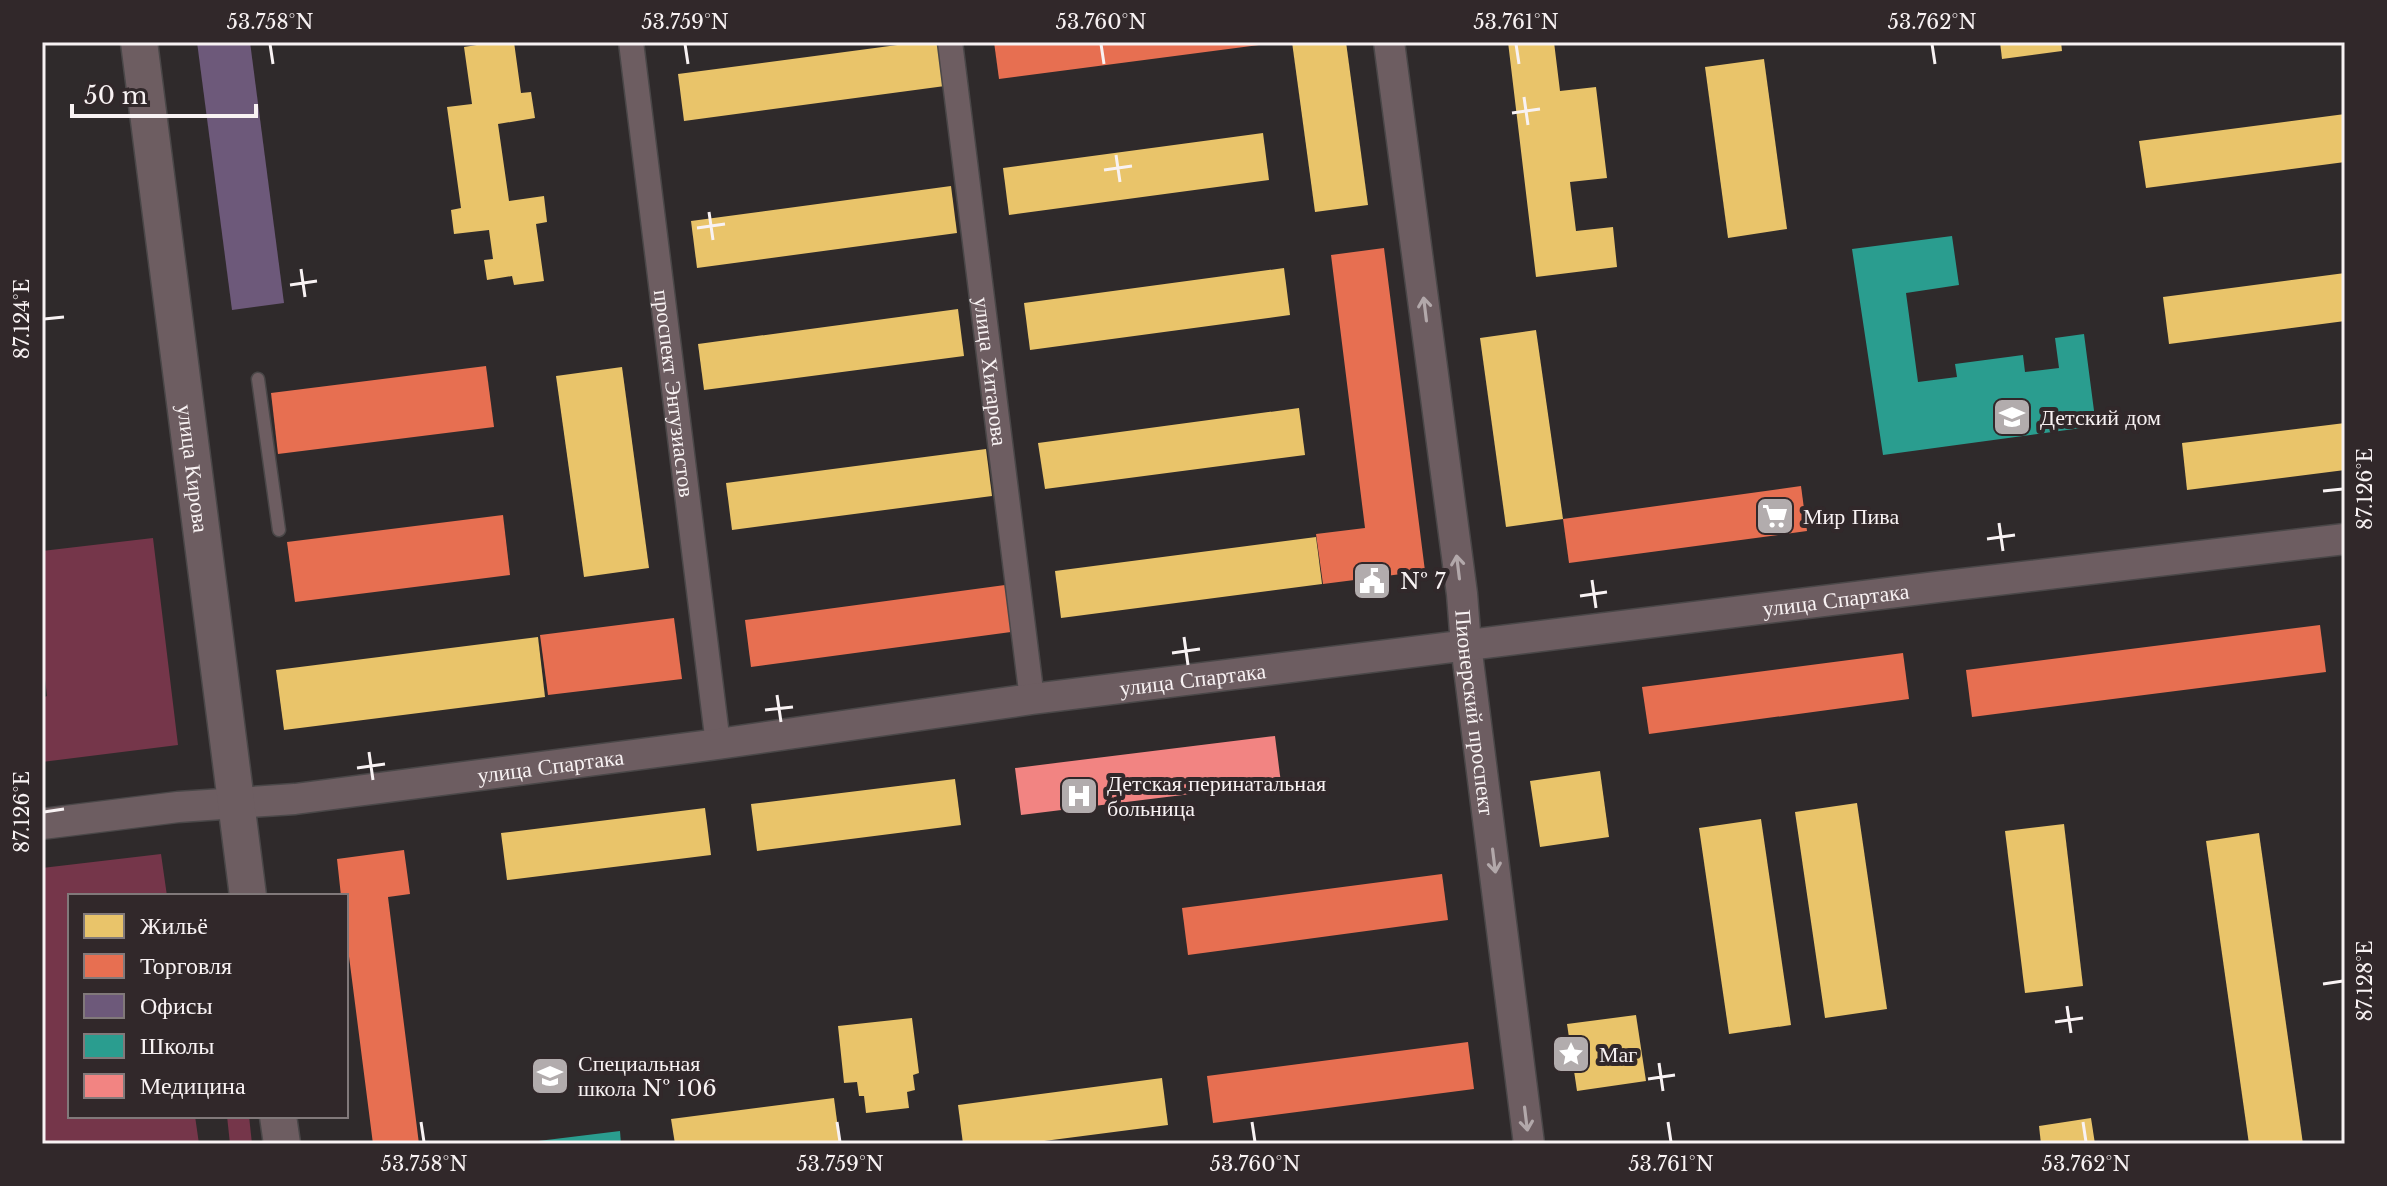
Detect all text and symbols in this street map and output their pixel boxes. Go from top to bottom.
text: 53.758°N [227,10,313,34]
text: 53.759°N [641,10,729,34]
text: 53.760°N [1056,10,1146,34]
text: 53.761°N [1473,10,1559,34]
text: 53.762°N [1888,10,1976,34]
scale bar [72,68,256,118]
text: 50 m [84,81,148,110]
text: 87.124°E [10,279,34,359]
street label: проспект Энтузиастов [648,288,700,499]
street label: улица Хитарова [968,295,1013,448]
one-way arrow [1417,296,1432,323]
school or university icon: Детский дом [1991,396,2033,438]
street label: улица Кирова [171,403,215,535]
place label: Детский дом [2040,404,2161,431]
text: 87.126°E [2353,448,2377,530]
supermarket icon: Мир Пива [1754,495,1796,537]
place label: Мир Пива [1803,503,1899,530]
one-way arrow [1451,554,1466,581]
public building icon: № 7 [1351,560,1393,602]
place label: № 7 [1400,568,1447,595]
street label: улица Спартака [1761,578,1911,622]
street label: Пионерский проспект [1449,608,1500,817]
street label: улица Спартака [1118,657,1268,702]
street label: улица Спартака [476,743,626,789]
place label: Детская перинатальная больница [1107,770,1326,822]
text: 87.126°E [10,771,34,853]
hospital icon: Детская перинатальная больница [1058,775,1100,817]
one-way arrow [1487,848,1502,873]
legend [68,894,348,1118]
text: Жильё [140,911,208,940]
text: 87.128°E [2353,940,2377,1022]
text: Торговля [140,951,232,980]
text: Офисы [140,991,213,1020]
text: Школы [140,1031,214,1060]
place icon: Маг [1550,1033,1592,1075]
place label: Маг [1599,1041,1637,1068]
place label: Специальная школа № 106 [578,1050,717,1102]
school or university icon: Специальная школа № 106 [529,1055,571,1097]
text: Медицина [140,1071,246,1100]
one-way arrow [1519,1106,1534,1131]
text: 53.758°N [381,1152,467,1176]
text: 53.759°N [796,1152,884,1176]
text: 53.760°N [1210,1152,1300,1176]
text: 53.761°N [1628,1152,1714,1176]
text: 53.762°N [2042,1152,2130,1176]

